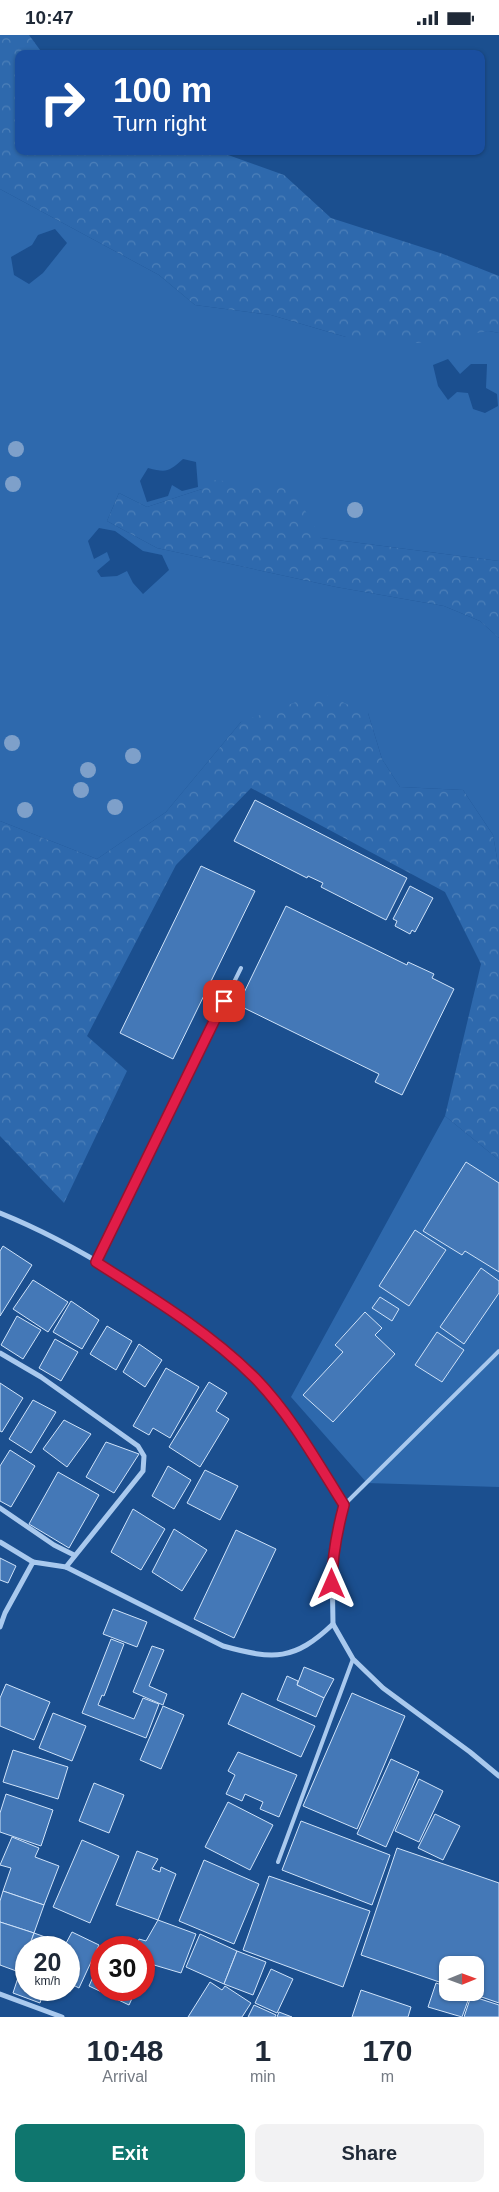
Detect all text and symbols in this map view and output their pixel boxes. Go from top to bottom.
text: 10:47 [25,7,74,28]
icon: right [30,70,95,135]
text: 100 m [113,70,212,109]
text: Turn right [113,111,206,136]
pin [203,980,245,1022]
icon: arrive [210,987,238,1015]
position arrow [305,1557,357,1609]
speed limit sign: 30 [90,1936,155,2001]
text: 20 [34,1948,61,1976]
north arrow [439,1956,484,2001]
map controls [439,1956,484,2001]
text: km/h [34,1974,61,1988]
text: 10:48 [87,2034,163,2067]
text: 1 [254,2034,271,2067]
text: 170 [362,2034,412,2067]
text: Arrival [102,2068,148,2085]
text: min [250,2068,276,2085]
text: m [381,2068,394,2085]
button: Exit [15,2124,245,2182]
button: Share [255,2124,484,2182]

